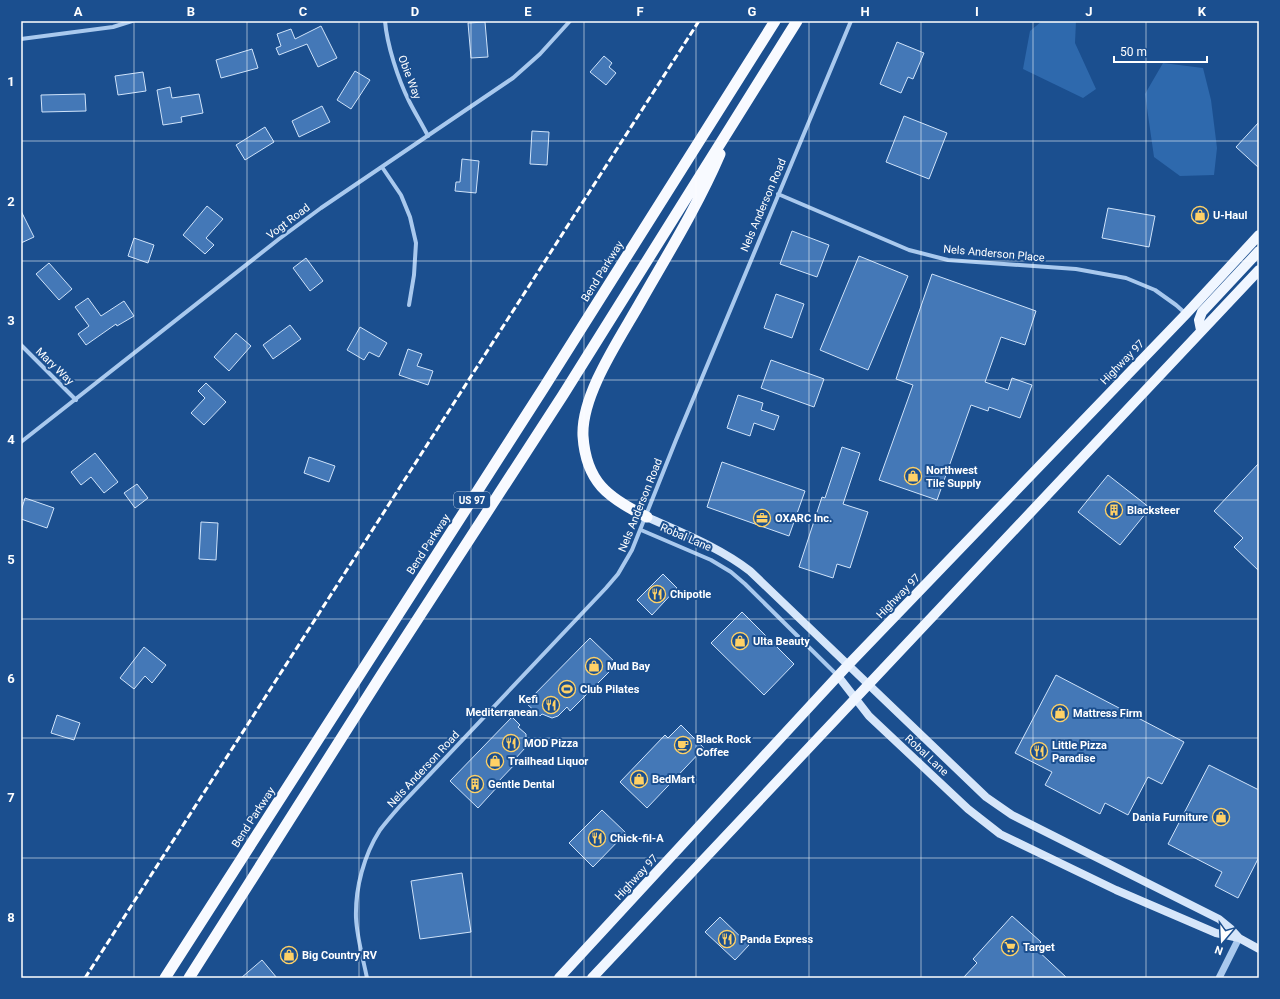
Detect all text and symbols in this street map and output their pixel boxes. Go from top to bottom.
text: A [74,4,83,19]
text: B [187,4,195,19]
text: C [299,4,308,19]
text: D [411,4,419,19]
text: E [524,4,532,19]
text: F [636,4,644,19]
text: G [748,4,757,19]
text: H [860,4,870,19]
text: I [975,4,979,19]
text: J [1085,4,1093,19]
text: K [1198,4,1207,19]
scale bar [1114,38,1207,64]
text: 50 m [1120,45,1147,59]
street label: Obie Way [395,54,424,102]
text: 1 [7,74,15,89]
street label: Nels Anderson Road [738,157,789,254]
text: 2 [7,194,15,209]
street label: Vogt Road [264,201,312,242]
shop icon: U-Haul [1190,205,1210,225]
place label: U-Haul [1213,209,1247,222]
street label: Bend Parkway [579,238,627,304]
street label: Nels Anderson Place [943,243,1045,264]
text: 3 [7,313,15,328]
street label: Highway 97 [1098,337,1147,387]
street label: Mary Way [33,345,77,388]
text: 4 [7,432,15,447]
street label: Nels Anderson Road [616,456,665,554]
place label: Northwest Tile Supply [926,464,982,490]
shop icon: Northwest Tile Supply [903,466,923,486]
road number: US 97 [454,492,490,508]
building icon: Blacksteer [1104,500,1124,520]
place label: Blacksteer [1127,504,1180,517]
office icon: OXARC Inc. [752,508,772,528]
street label: Bend Parkway [404,511,453,577]
place label: OXARC Inc. [775,512,832,525]
street label: Robal Lane [658,521,714,554]
text: 5 [7,552,15,567]
street label: Highway 97 [874,571,923,621]
restaurant icon: Chipotle [647,584,667,604]
place label: Chipotle [670,588,711,601]
shop icon: Ulta Beauty [730,631,750,651]
place label: Ulta Beauty [753,635,810,648]
shop icon: Mud Bay [584,656,604,676]
place label: Mud Bay [607,660,651,673]
text: 6 [7,671,15,686]
sports icon: Club Pilates [557,679,577,699]
place label: Club Pilates [580,683,640,696]
place label: Kefi Mediterranean [466,693,538,719]
restaurant icon: Kefi Mediterranean [541,695,561,715]
shop icon: Mattress Firm [1050,703,1070,723]
place label: Mattress Firm [1073,707,1142,720]
street label: Nels Anderson Road [385,728,462,810]
street label: Robal Lane [902,732,951,779]
restaurant icon: MOD Pizza [501,733,521,753]
place label: Black Rock Coffee [696,733,751,759]
cafe icon: Black Rock Coffee [673,735,693,755]
place label: MOD Pizza [524,737,578,750]
place label: Little Pizza Paradise [1052,739,1107,765]
restaurant icon: Little Pizza Paradise [1029,741,1049,761]
shop icon: Trailhead Liquor [485,751,505,771]
place label: Trailhead Liquor [508,755,588,768]
shop icon: BedMart [629,769,649,789]
place label: BedMart [652,773,695,786]
building icon: Gentle Dental [465,774,485,794]
place label: Gentle Dental [488,778,555,791]
street label: Bend Parkway [229,784,278,850]
text: 7 [7,790,15,805]
shop icon: Dania Furniture [1211,807,1231,827]
place label: Dania Furniture [1132,811,1208,824]
restaurant icon: Chick-fil-A [587,828,607,848]
place label: Chick-fil-A [610,832,664,845]
street label: Highway 97 [612,852,661,903]
text: 8 [7,910,15,925]
north arrow [1202,921,1242,961]
restaurant icon: Panda Express [717,929,737,949]
place label: Panda Express [740,933,813,946]
supermarket icon: Target [1000,937,1020,957]
place label: Target [1023,941,1055,954]
text: N [1213,942,1225,957]
shop icon: Big Country RV [279,945,299,965]
place label: Big Country RV [302,949,378,962]

